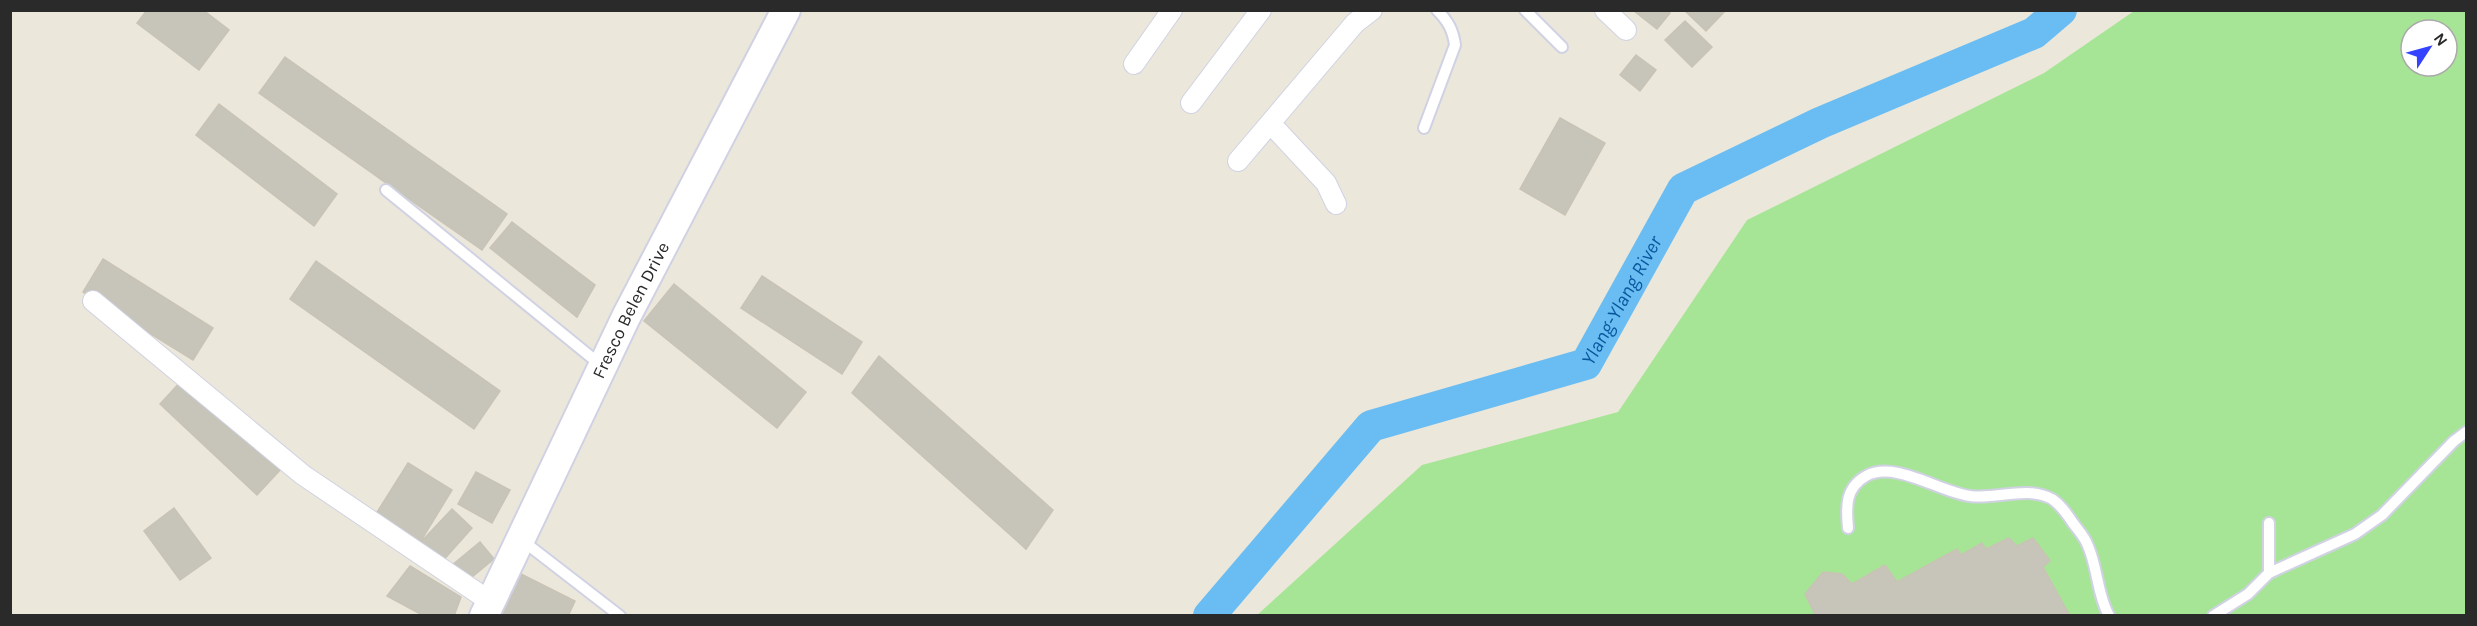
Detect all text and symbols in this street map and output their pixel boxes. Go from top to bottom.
north arrow [2399,18,2459,78]
text: N [2430,29,2452,50]
water label: Ylang-Ylang River [1577,231,1667,369]
street label: Fresco Belen Drive [587,238,674,382]

